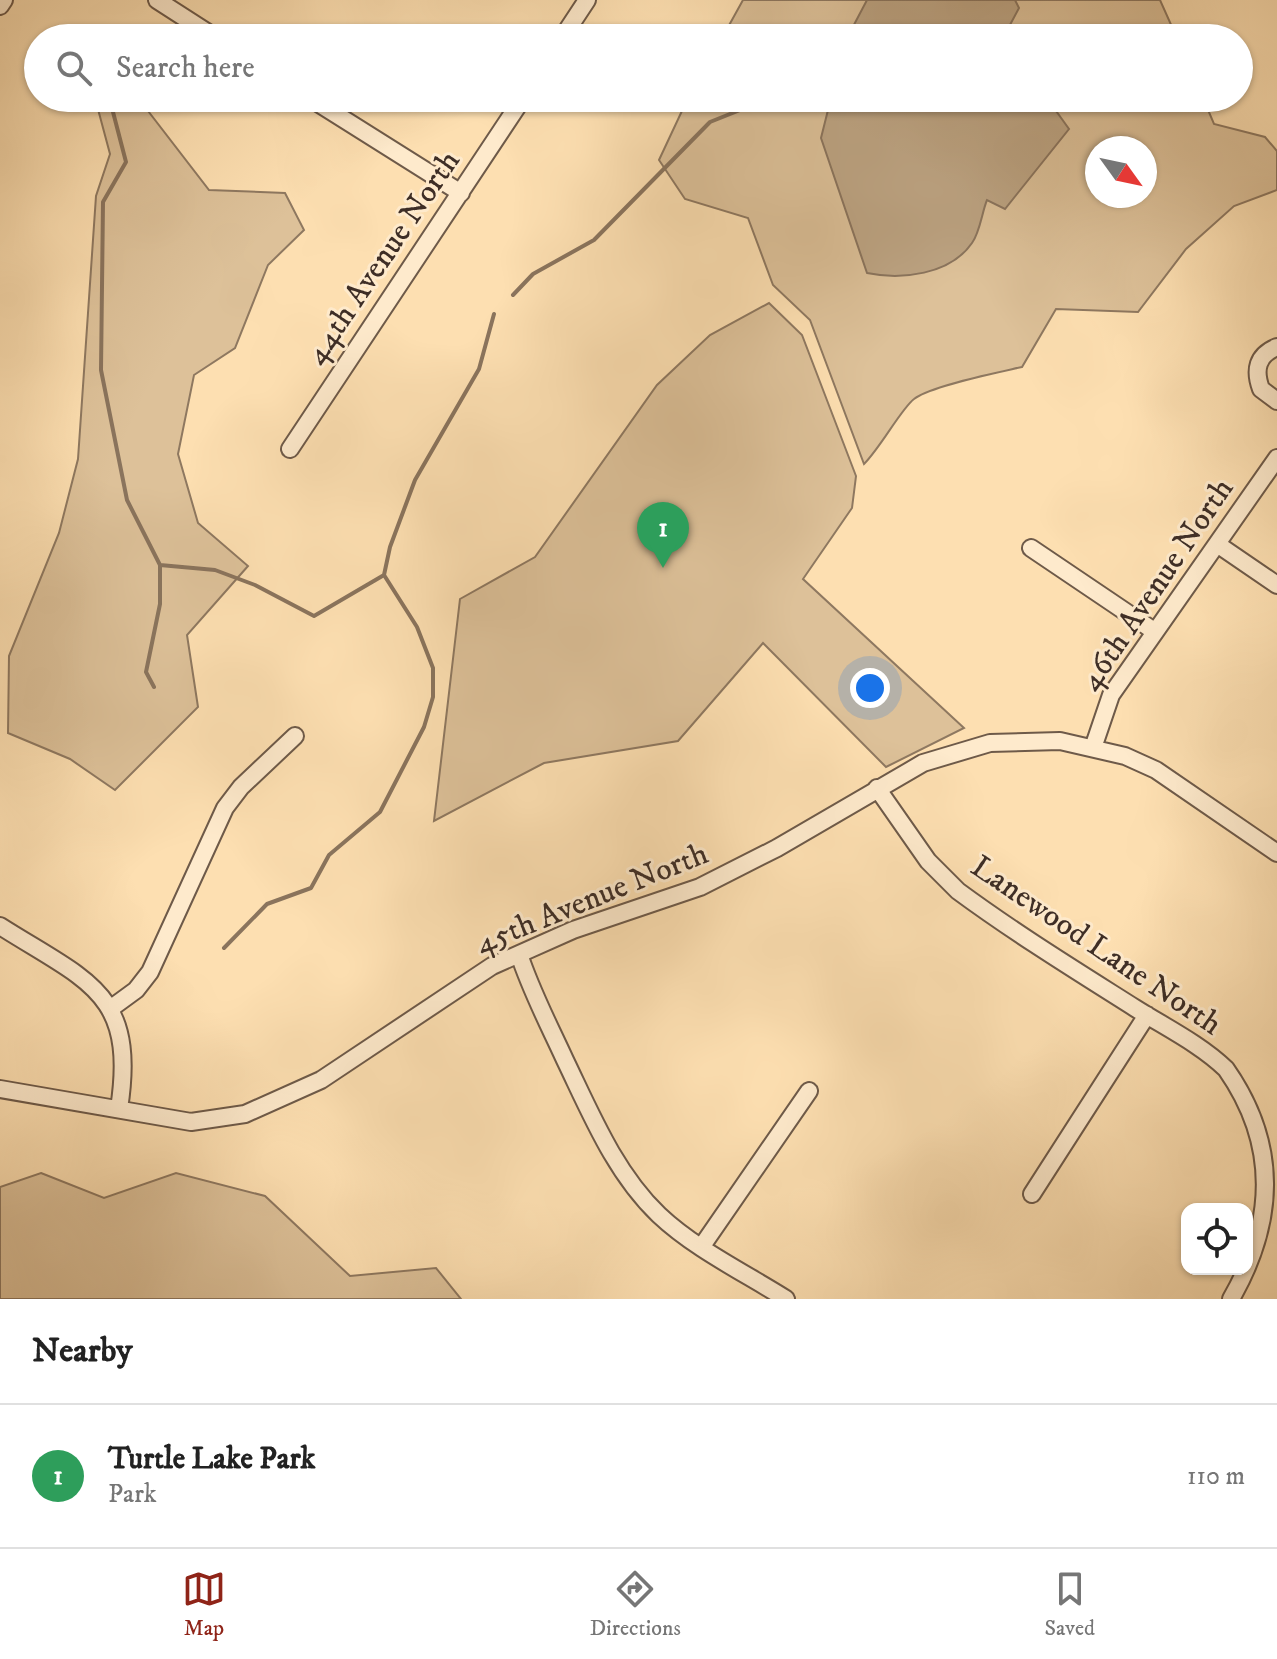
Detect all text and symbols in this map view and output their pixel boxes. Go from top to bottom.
search box [24,24,1253,112]
icon: search [52,46,96,90]
text: Search here [116,50,255,87]
north arrow [1085,136,1157,208]
street label: 44th Avenue North [297,143,470,373]
street label: 46th Avenue North [1071,471,1243,699]
pin: 1 [637,502,689,568]
your location [850,668,890,708]
street label: 45th Avenue North [470,834,714,964]
street label: Lanewood Lane North [963,847,1229,1045]
map controls [1181,1203,1253,1275]
button: locate [1181,1203,1253,1275]
text: Nearby [32,1330,133,1372]
text: Turtle Lake Park [108,1441,315,1478]
text: 1 [53,1460,63,1493]
text: 110 m [1187,1460,1245,1493]
text: Park [108,1478,157,1511]
tab: Map [182,1567,226,1642]
tab: Directions [590,1567,681,1642]
tab: Saved [1045,1567,1095,1642]

